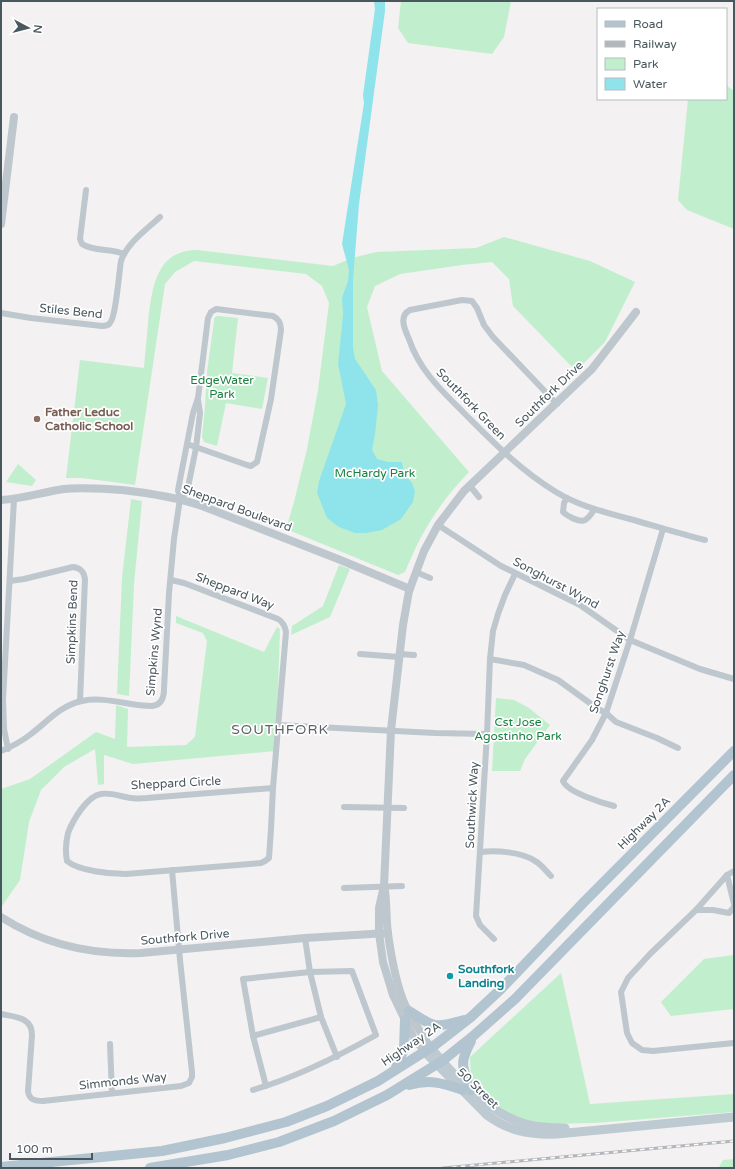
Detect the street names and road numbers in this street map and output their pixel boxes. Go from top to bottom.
street label: Stiles Bend [39,301,103,321]
street label: Southfork Drive [512,358,586,430]
street label: Southfork Green [433,365,509,443]
street label: Sheppard Boulevard [180,482,294,534]
street label: Songhurst Wynd [511,554,601,612]
street label: Sheppard Way [194,570,277,613]
street label: Simpkins Bend [64,580,80,664]
street label: Simpkins Wynd [143,608,165,696]
street label: Songhurst Way [586,628,628,715]
street label: Southwick Way [463,761,481,849]
street label: Sheppard Circle [131,774,222,792]
street label: Highway 2A [615,794,673,852]
street label: Southfork Drive [140,926,230,948]
street label: Highway 2A [379,1019,443,1069]
street label: 50 Street [454,1065,502,1112]
street label: Simmonds Way [78,1069,168,1093]

